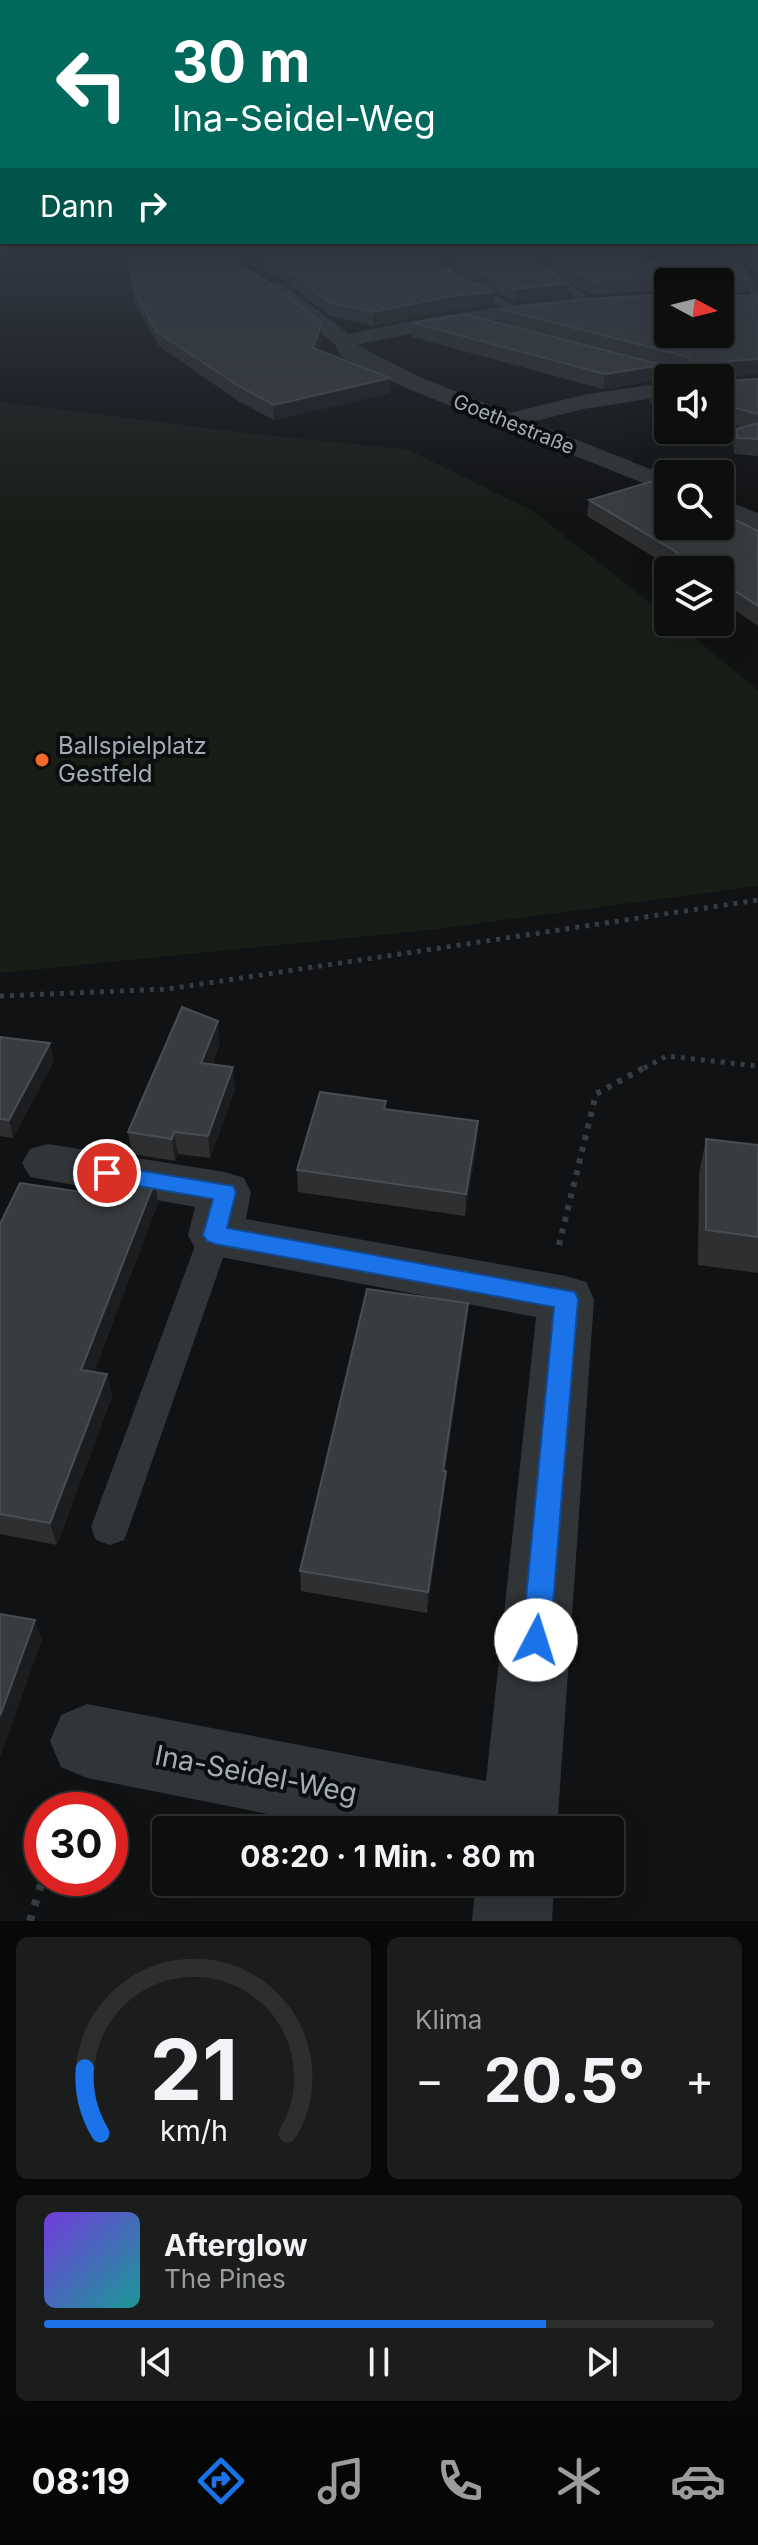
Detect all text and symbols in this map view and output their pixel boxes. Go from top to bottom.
text: 30 m [172,28,310,96]
icon: left [40,32,144,136]
text: Ina-Seidel-Weg [172,96,436,140]
icon: right [130,184,174,228]
text: Dann [40,188,114,224]
north arrow [654,268,734,348]
map controls [654,268,734,636]
button: sound [654,364,734,444]
street label: Goethestraße [450,389,578,459]
button: search [654,460,734,540]
button: layers [654,556,734,636]
place label: Ballspielplatz Gestfeld [58,731,207,788]
marker: Ballspielplatz Gestfeld [33,751,51,769]
pin [73,1139,141,1207]
icon: arrive [85,1151,129,1195]
position arrow [494,1598,578,1682]
street label: Ina-Seidel-Weg [152,1738,360,1810]
speed limit sign: 30 [24,1792,128,1896]
text: 08:20 · 1 Min. · 80 m [240,1838,536,1874]
text: Klima [415,2004,482,2035]
text: 21 [149,2019,238,2120]
text: 20.5° [484,2044,645,2116]
text: − [415,2053,444,2107]
text: + [685,2053,714,2107]
text: km/h [160,2113,227,2148]
text: Afterglow [164,2227,308,2263]
text: The Pines [164,2263,286,2294]
icon: previous [134,2340,178,2384]
icon: pause [357,2340,401,2384]
icon: next [580,2340,624,2384]
icon: directions [193,2453,249,2509]
icon: music [313,2453,369,2509]
icon: phone [432,2453,488,2509]
icon: climate [551,2453,607,2509]
icon: car [670,2453,726,2509]
text: 08:19 [32,2459,130,2503]

